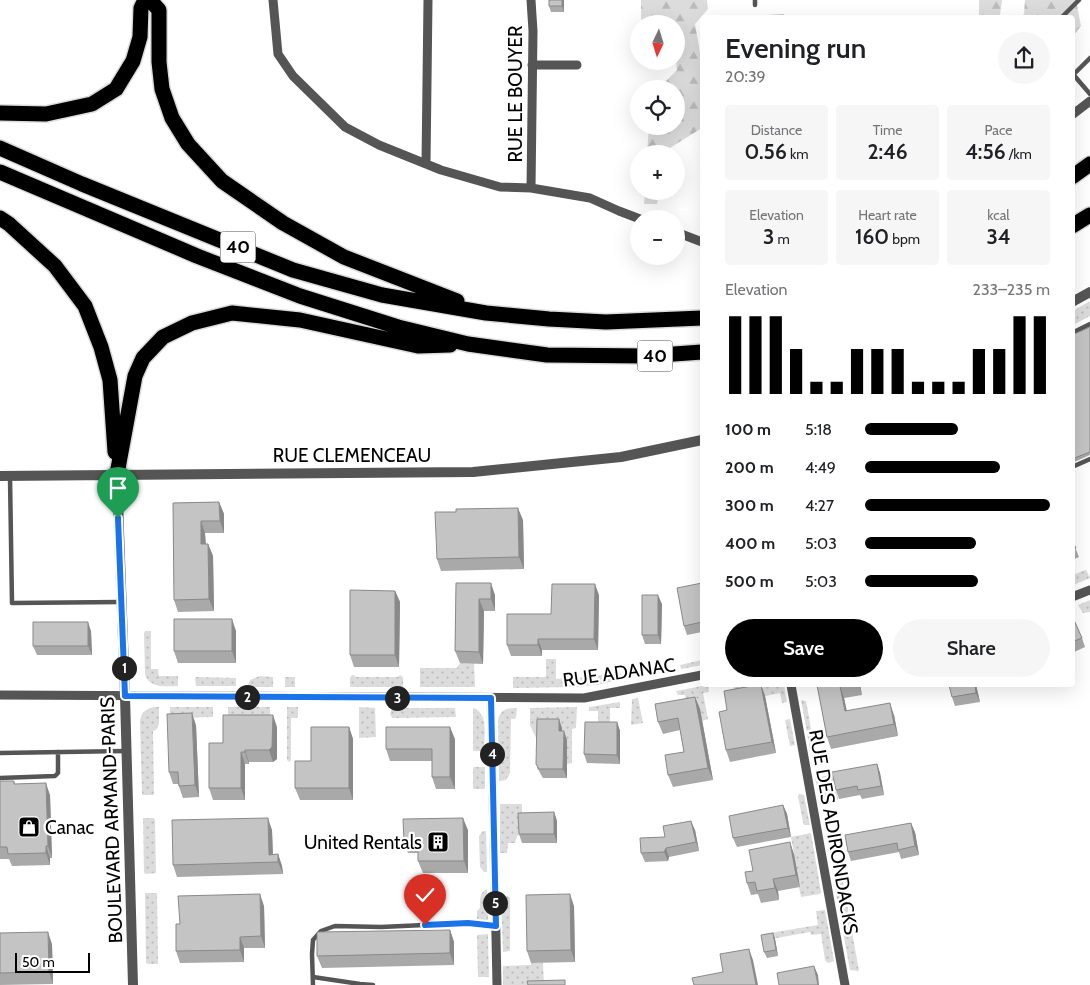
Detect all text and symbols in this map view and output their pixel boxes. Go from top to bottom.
north arrow [630,15,685,70]
map controls [630,15,685,265]
street label: RUE LE BOUYER [504,25,527,162]
text: Evening run [725,31,866,65]
button: share [998,32,1050,84]
text: 20:39 [725,67,766,86]
button: locate [630,80,685,135]
text: Distance [751,121,802,139]
text: Time [873,121,902,139]
text: Pace [985,121,1012,139]
text: 0.56 [745,139,787,164]
text: 2:46 [867,139,908,164]
text: 4:56 [965,139,1006,164]
button: + [630,145,685,200]
text: km [787,145,808,163]
text: /km [1006,145,1032,163]
text: Elevation [749,206,804,224]
text: Heart rate [858,206,917,224]
text: kcal [987,206,1010,224]
button: − [630,210,685,265]
text: 3 [763,224,774,249]
text: 160 [855,224,889,249]
text: 34 [986,224,1011,249]
text: m [774,230,790,248]
text: bpm [889,230,920,248]
road number: 40 [220,232,256,262]
text: Elevation [725,280,788,299]
text: 233–235 m [973,280,1050,299]
road number: 40 [638,341,672,372]
text: 100 m [725,420,771,439]
text: 5:18 [805,420,832,439]
street label: RUE CLEMENCEAU [273,444,431,467]
text: 200 m [725,458,774,477]
text: 4:49 [805,458,836,477]
pin [97,467,139,518]
icon: arrive [104,474,132,502]
text: 300 m [725,496,774,515]
text: 4:27 [805,496,834,515]
text: 400 m [725,534,775,553]
text: 5:03 [805,534,837,553]
text: 500 m [725,572,774,591]
text: 5:03 [805,572,837,591]
button: Save [725,619,883,677]
button: Share [893,619,1050,677]
street label: RUE ADANAC [561,653,677,692]
pin: 1 [112,656,136,680]
text: 1 [122,659,127,677]
pin: 2 [234,684,260,710]
pin: 3 [384,686,410,710]
text: 2 [244,688,251,706]
text: 3 [394,689,401,707]
street label: BOULEVARD ARMAND-PARIS [96,696,127,944]
street label: RUE DES ADIRONDACKS [804,728,863,937]
pin: 4 [480,742,504,766]
text: 4 [488,745,497,763]
shop icon: Canac [17,815,41,839]
place label: Canac [45,816,95,839]
building icon: United Rentals [426,830,450,854]
place label: United Rentals [304,831,422,854]
pin [404,874,446,925]
icon: check [411,881,439,909]
pin: 5 [482,890,508,916]
text: 5 [492,894,499,912]
scale bar [15,950,90,973]
text: 50 m [22,953,55,971]

